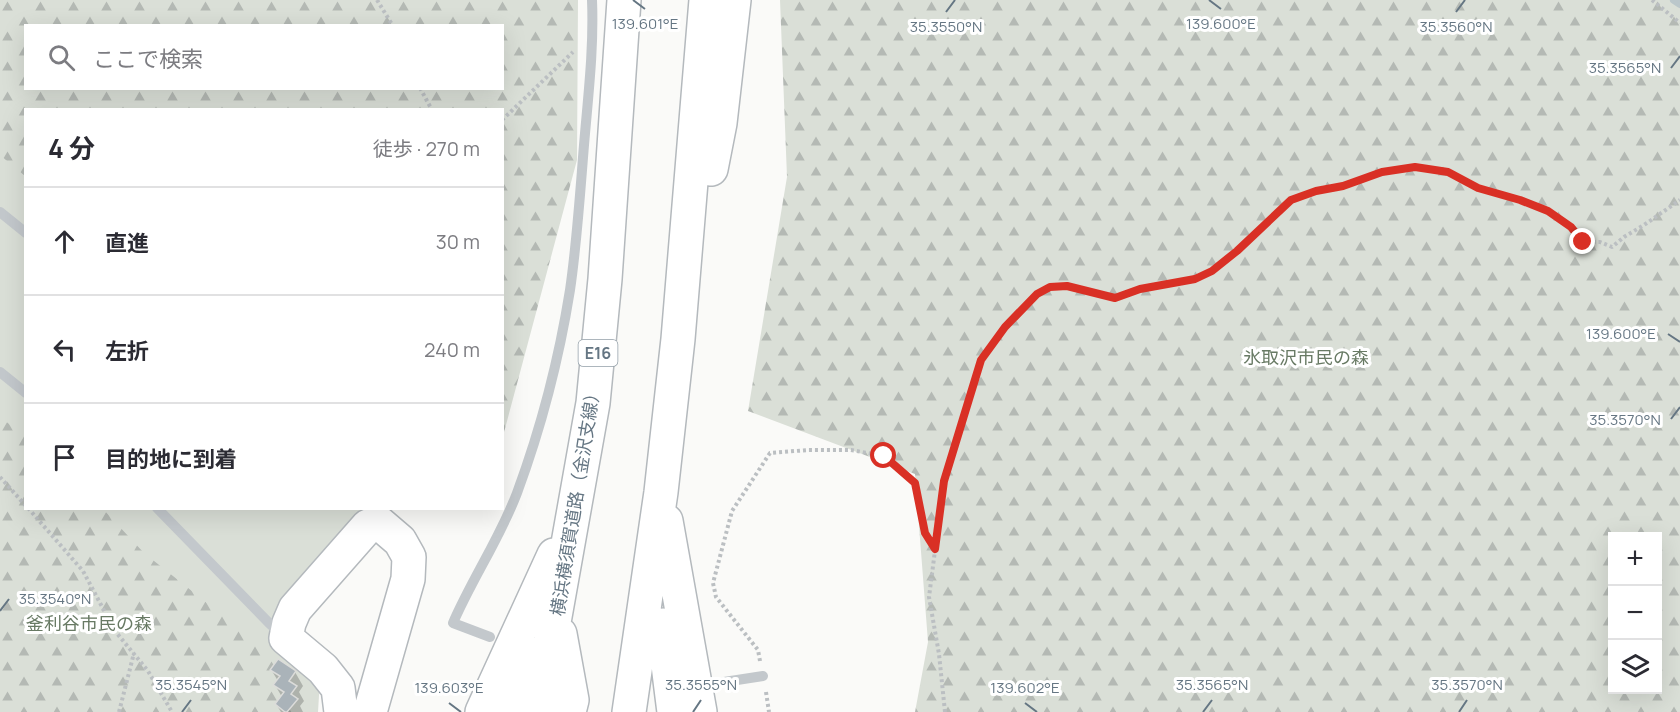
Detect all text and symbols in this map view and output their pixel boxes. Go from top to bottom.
text: 139.601°E [612,13,678,34]
text: 139.600°E [1186,13,1256,34]
text: 35.3550°N [910,16,982,37]
text: 35.3560°N [1419,16,1493,37]
search box [24,24,504,90]
icon: search [45,41,78,74]
text: ここで検索 [93,44,203,74]
text: 35.3565°N [1589,57,1661,78]
text: 4 分 [48,130,95,166]
text: 徒歩 · 270 m [373,135,480,162]
icon: ahead [48,225,81,258]
text: 直進 [105,228,149,258]
text: 30 m [436,228,480,255]
route end [1569,228,1595,254]
text: 139.600°E [1586,323,1656,344]
icon: left [48,333,81,366]
text: 左折 [105,336,149,366]
text: 240 m [424,336,480,363]
road number: E16 [578,340,618,366]
park label: 氷取沢市民の森 [1243,345,1369,369]
street label: 横浜横須賀道路（金沢支線） [545,383,605,617]
text: 35.3570°N [1589,409,1661,430]
icon: arrive [48,441,81,474]
route start [870,442,896,468]
text: 目的地に到着 [105,444,237,474]
map controls [1608,532,1662,694]
button: + [1608,532,1662,586]
button: − [1608,586,1662,640]
text: 35.3540°N [19,588,91,609]
park label: 釜利谷市民の森 [26,611,152,635]
button: layers [1608,640,1662,694]
text: 35.3545°N [155,674,227,695]
text: 35.3555°N [665,674,737,695]
text: 35.3565°N [1176,674,1248,695]
text: 35.3570°N [1431,674,1503,695]
text: 139.603°E [414,677,484,698]
text: 139.602°E [990,677,1060,698]

